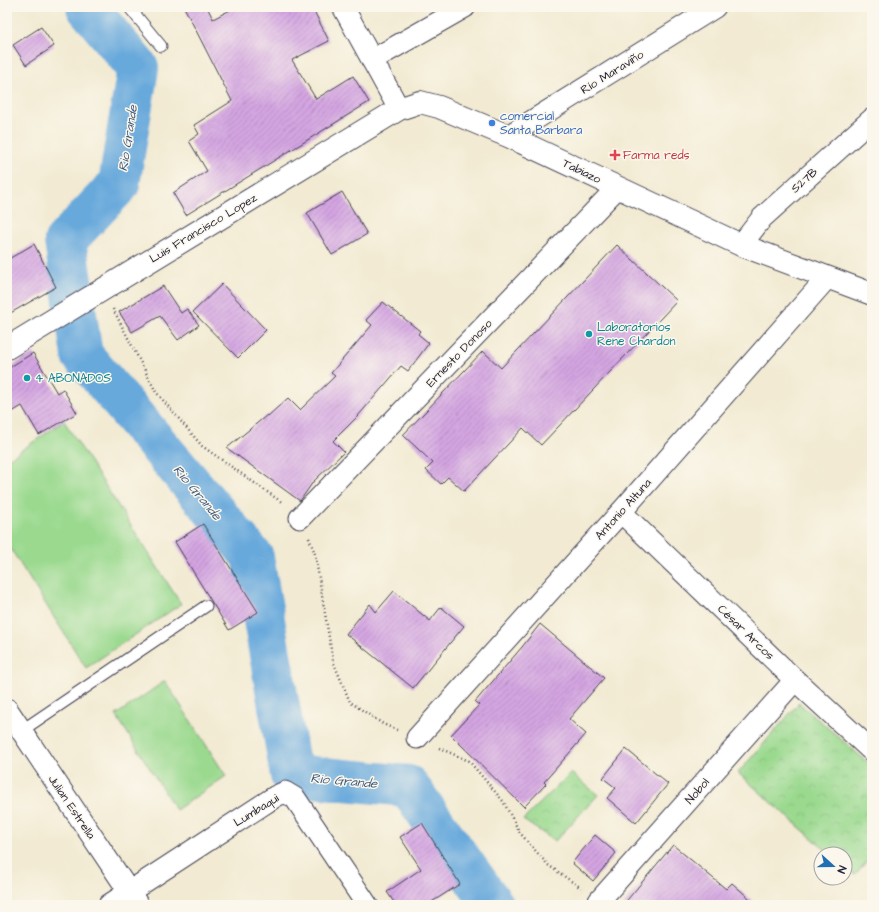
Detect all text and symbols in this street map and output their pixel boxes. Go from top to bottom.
street label: Río Maraviño [577,46,647,99]
water label: Rio Grande [114,103,142,173]
place label: comercial Santa Barbara [500,108,582,139]
marker: comercial Santa Barbara [487,118,497,128]
place label: Farma reds [623,147,690,164]
marker: Farma reds [610,150,620,160]
street label: Tabiazo [560,155,604,188]
street label: S27B [787,164,822,197]
street label: Luis Francisco Lopez [146,189,260,267]
street label: Ernesto Donoso [422,315,496,391]
place label: Laboratorios Rene Chardon [597,319,675,350]
marker: Laboratorios Rene Chardon [584,329,594,339]
place label: 4 ABONADOS [35,370,111,387]
marker: 4 ABONADOS [22,373,32,383]
water label: Rio Grande [169,461,226,525]
street label: Antonio Altuna [591,475,656,544]
street label: César Arcos [713,601,778,664]
water label: Rio Grande [310,769,379,793]
street label: Julian Estrella [44,772,99,843]
street label: Nobol [681,774,714,808]
street label: Lumbaqui [230,790,282,831]
north arrow [813,846,853,886]
text: N [834,863,850,875]

